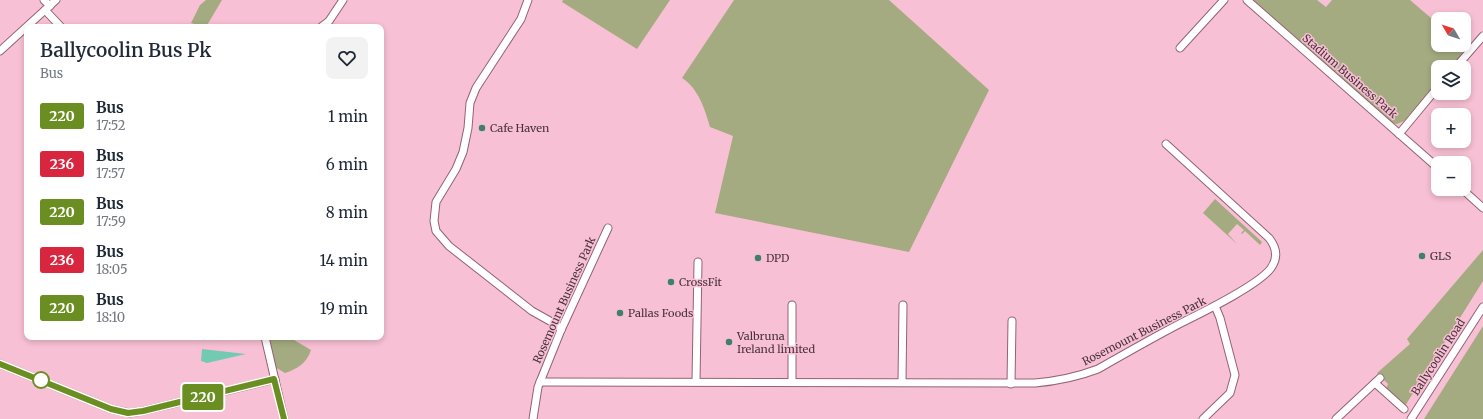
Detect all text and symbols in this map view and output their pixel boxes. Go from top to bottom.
north arrow [1431,12,1471,52]
map controls [1431,12,1471,196]
street label: Stadium Business Park [1300,31,1400,121]
button: heart [326,37,368,79]
text: Ballycoolin Bus Pk [40,38,211,62]
button: layers [1431,60,1471,100]
text: Bus [40,65,63,82]
text: Bus [96,98,124,117]
text: 220 [49,107,75,125]
text: 1 min [328,107,368,126]
button: + [1431,108,1471,148]
text: 17:52 [96,117,126,134]
place label: Cafe Haven [490,121,550,135]
marker: Cafe Haven [477,123,487,133]
text: Bus [96,146,124,165]
text: 236 [50,155,74,173]
text: 6 min [326,155,368,174]
button: − [1431,156,1471,196]
text: 17:57 [96,165,125,182]
text: Bus [96,194,124,213]
text: 220 [49,203,75,221]
text: 8 min [326,203,368,222]
text: 17:59 [96,213,126,230]
street label: Rosemount Business Park [530,234,598,366]
text: Bus [96,242,124,261]
place label: GLS [1430,249,1452,263]
text: 236 [50,251,74,269]
text: 14 min [320,251,368,270]
place label: DPD [766,251,789,265]
marker: GLS [1417,251,1427,261]
marker: DPD [753,253,763,263]
text: 18:05 [96,261,128,278]
place label: CrossFit [679,275,723,289]
marker: CrossFit [666,277,676,287]
text: Bus [96,290,124,309]
street label: Rosemount Business Park [1080,294,1208,368]
text: 220 [49,299,75,317]
text: 19 min [320,299,368,318]
place label: Pallas Foods [628,306,693,320]
marker: Pallas Foods [615,308,625,318]
text: 18:10 [96,309,125,326]
street label: Ballycoolin Road [1408,316,1468,398]
place label: Valbruna Ireland limited [736,329,815,356]
marker: Valbruna Ireland limited [724,337,734,347]
unlabelled marker [32,371,50,389]
line badge: 220 [180,384,226,410]
text: 220 [190,388,216,406]

